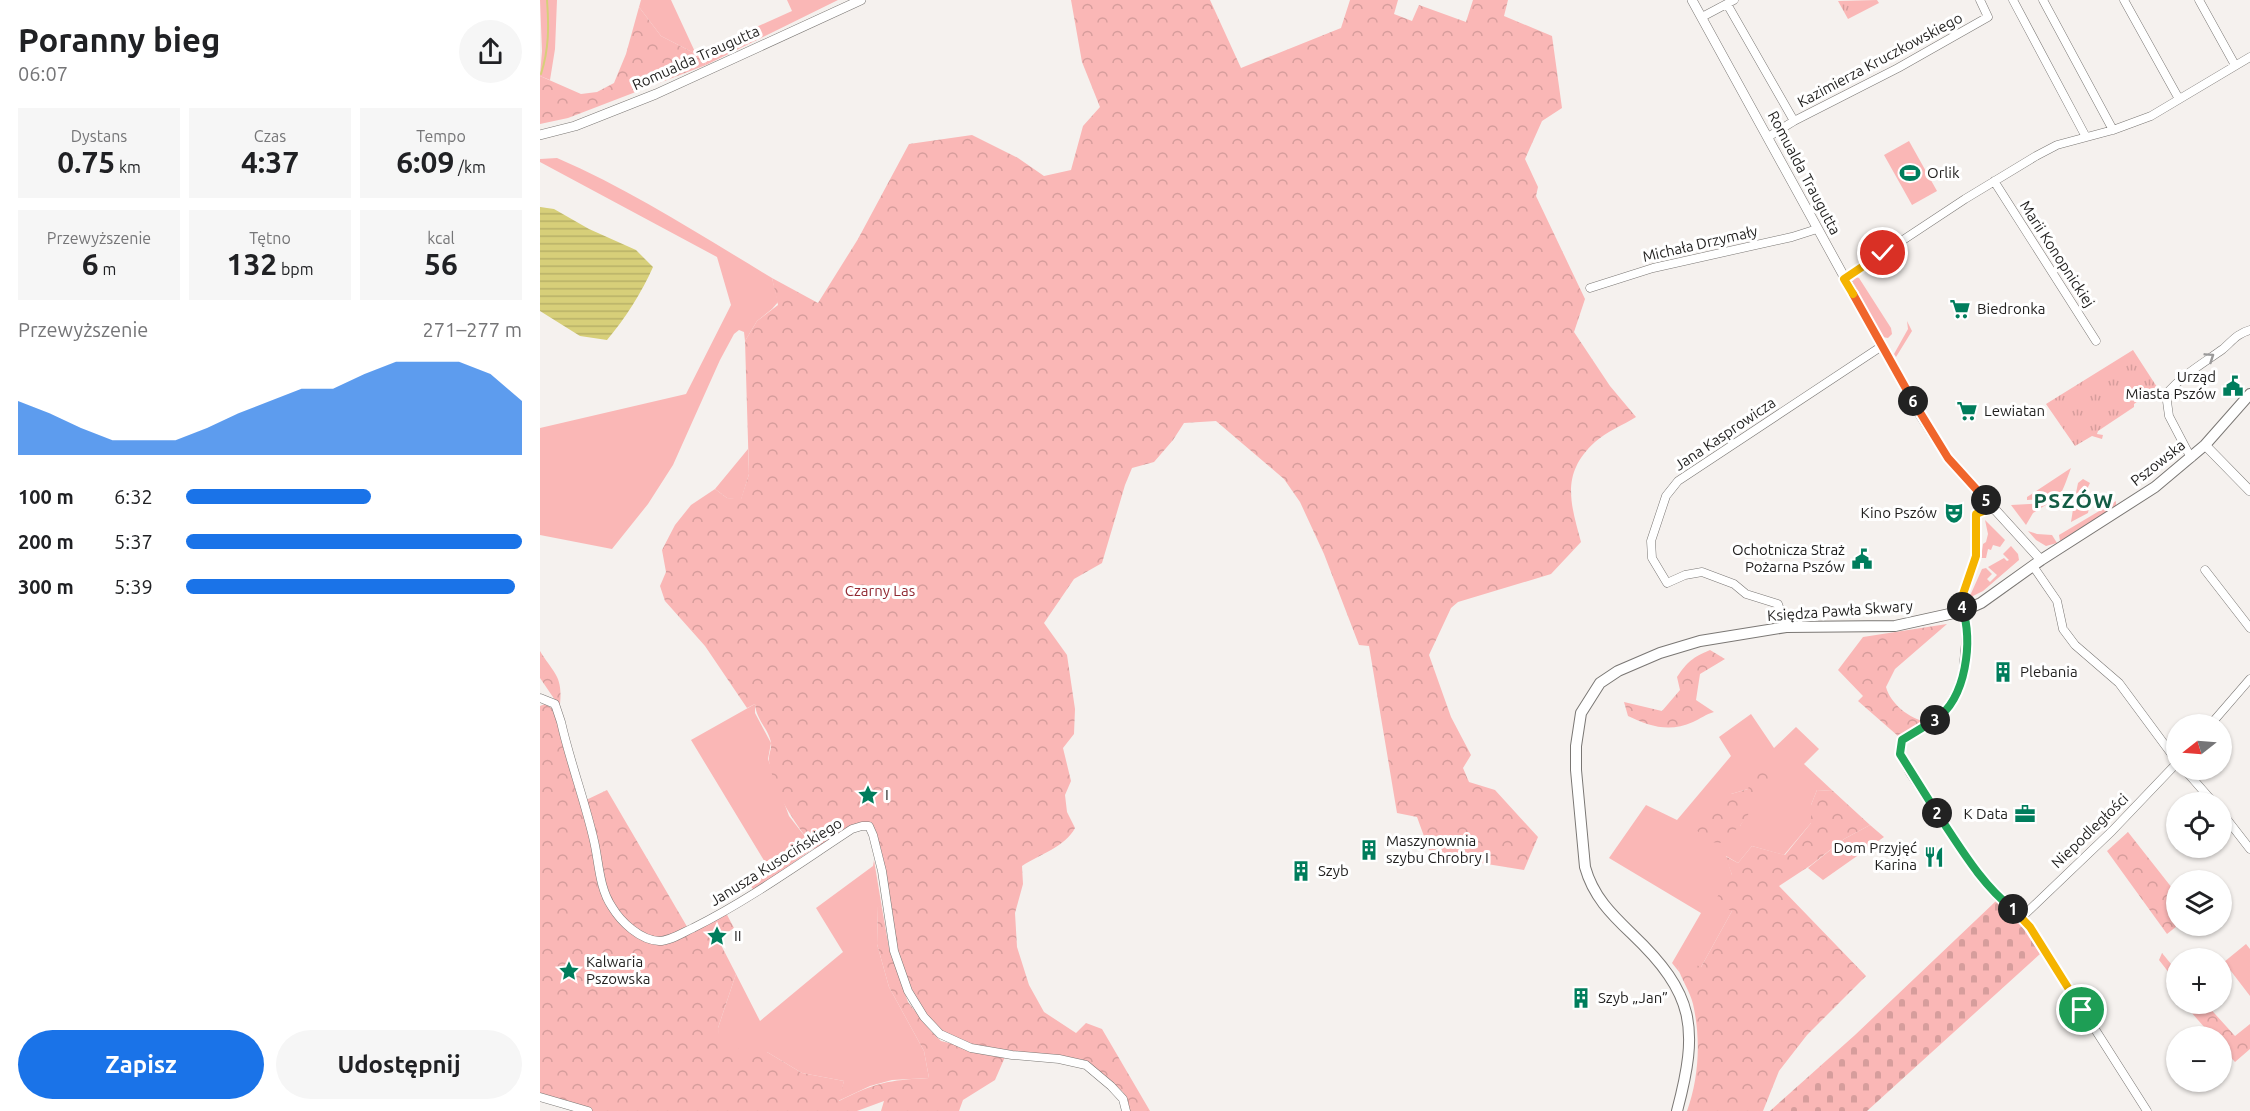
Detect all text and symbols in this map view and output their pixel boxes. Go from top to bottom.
street label: Kazimierza Kruczkowskiego [1794,9,1965,110]
button: share [459,20,522,83]
text: Poranny bieg [18,21,220,58]
street label: Romualda Traugutta [629,22,762,93]
text: 06:07 [18,62,68,85]
street label: Romualda Traugutta [1765,108,1844,238]
text: Dystans [71,127,127,145]
text: Czas [254,127,286,145]
text: Tempo [416,127,466,145]
text: 0.75 [57,145,115,179]
text: 4:37 [241,145,299,179]
text: 6:09 [396,145,454,179]
text: km [115,158,141,176]
text: /km [454,158,486,176]
sports icon: Orlik [1898,161,1922,185]
place label: Orlik [1927,164,1960,181]
street label: Marii Konopnickiej [2017,197,2098,310]
street label: Michała Drzymały [1641,222,1759,265]
pin [1857,227,1908,278]
text: Przewyższenie [47,229,151,247]
text: Tętno [249,229,291,247]
text: kcal [427,229,455,247]
icon: check [1866,236,1899,269]
text: 6 [82,247,99,281]
text: 132 [227,247,277,281]
text: 56 [424,247,458,281]
text: m [99,260,116,278]
text: bpm [277,260,313,278]
supermarket icon: Biedronka [1948,297,1972,321]
place label: Biedronka [1977,300,2046,317]
text: Przewyższenie [18,318,148,341]
text: 271–277 m [423,318,522,341]
one-way arrow [2204,353,2215,364]
place label: Urząd Miasta Pszów [2125,368,2216,402]
public building icon: Urząd Miasta Pszów [2221,374,2245,398]
pin: 6 [1898,386,1928,416]
text: 6 [1908,392,1918,410]
street label: Jana Kasprowicza [1671,393,1778,474]
supermarket icon: Lewiatan [1955,399,1979,423]
place label: Lewiatan [1984,402,2045,419]
street label: Pszowska [2127,436,2188,489]
text: 100 m [18,485,74,508]
text: 6:32 [114,485,153,508]
pin: 5 [1971,485,2001,515]
district label: PSZÓW [2033,488,2115,512]
text: 5 [1981,491,1991,509]
theatre icon: Kino Pszów [1942,501,1966,525]
place label: Kino Pszów [1861,504,1937,521]
text: 200 m [18,530,74,553]
text: 5:37 [114,530,153,553]
place label: Ochotnicza Straż Pożarna Pszów [1732,541,1845,575]
public building icon: Ochotnicza Straż Pożarna Pszów [1850,547,1874,571]
text: 300 m [18,575,74,598]
text: 5:39 [114,575,153,598]
park label: Czarny Las [845,582,915,599]
pin: 4 [1947,592,1977,622]
street label: Księdza Pawła Skwary [1767,597,1913,624]
text: 4 [1957,598,1967,616]
building icon: Plebania [1991,660,2015,684]
place label: Plebania [2020,663,2078,680]
pin: 3 [1920,705,1950,735]
text: 3 [1930,711,1940,729]
north arrow [2166,714,2232,780]
map controls [2166,714,2232,1092]
place icon: I [856,783,880,807]
place label: I [885,786,889,803]
street label: Niepodległości [2048,790,2131,871]
button: locate [2166,792,2232,858]
pin: 2 [1922,798,1952,828]
office icon: K Data [2013,802,2037,826]
text: 2 [1932,804,1942,822]
place label: K Data [1964,805,2008,822]
street label: Janusza Kusocińskiego [707,814,845,909]
place label: Maszynownia szybu Chrobry I [1386,832,1489,866]
building icon: Maszynownia szybu Chrobry I [1357,838,1381,862]
place label: Dom Przyjęć Karina [1834,839,1917,873]
restaurant icon: Dom Przyjęć Karina [1922,845,1946,869]
building icon: Szyb [1289,859,1313,883]
place label: Szyb [1318,862,1349,879]
button: layers [2166,870,2232,936]
pin: 1 [1998,894,2028,924]
text: 1 [2008,900,2018,918]
place icon: II [705,924,729,948]
place label: II [734,927,742,944]
button: + [2166,948,2232,1014]
place label: Kalwaria Pszowska [586,953,650,987]
place icon: Kalwaria Pszowska [557,959,581,983]
pin [2056,984,2107,1035]
building icon: Szyb „Jan” [1569,986,1593,1010]
place label: Szyb „Jan” [1598,989,1668,1006]
icon: arrive [2065,993,2098,1026]
button: − [2166,1026,2232,1092]
button: Zapisz [18,1030,264,1099]
button: Udostępnij [276,1030,522,1099]

